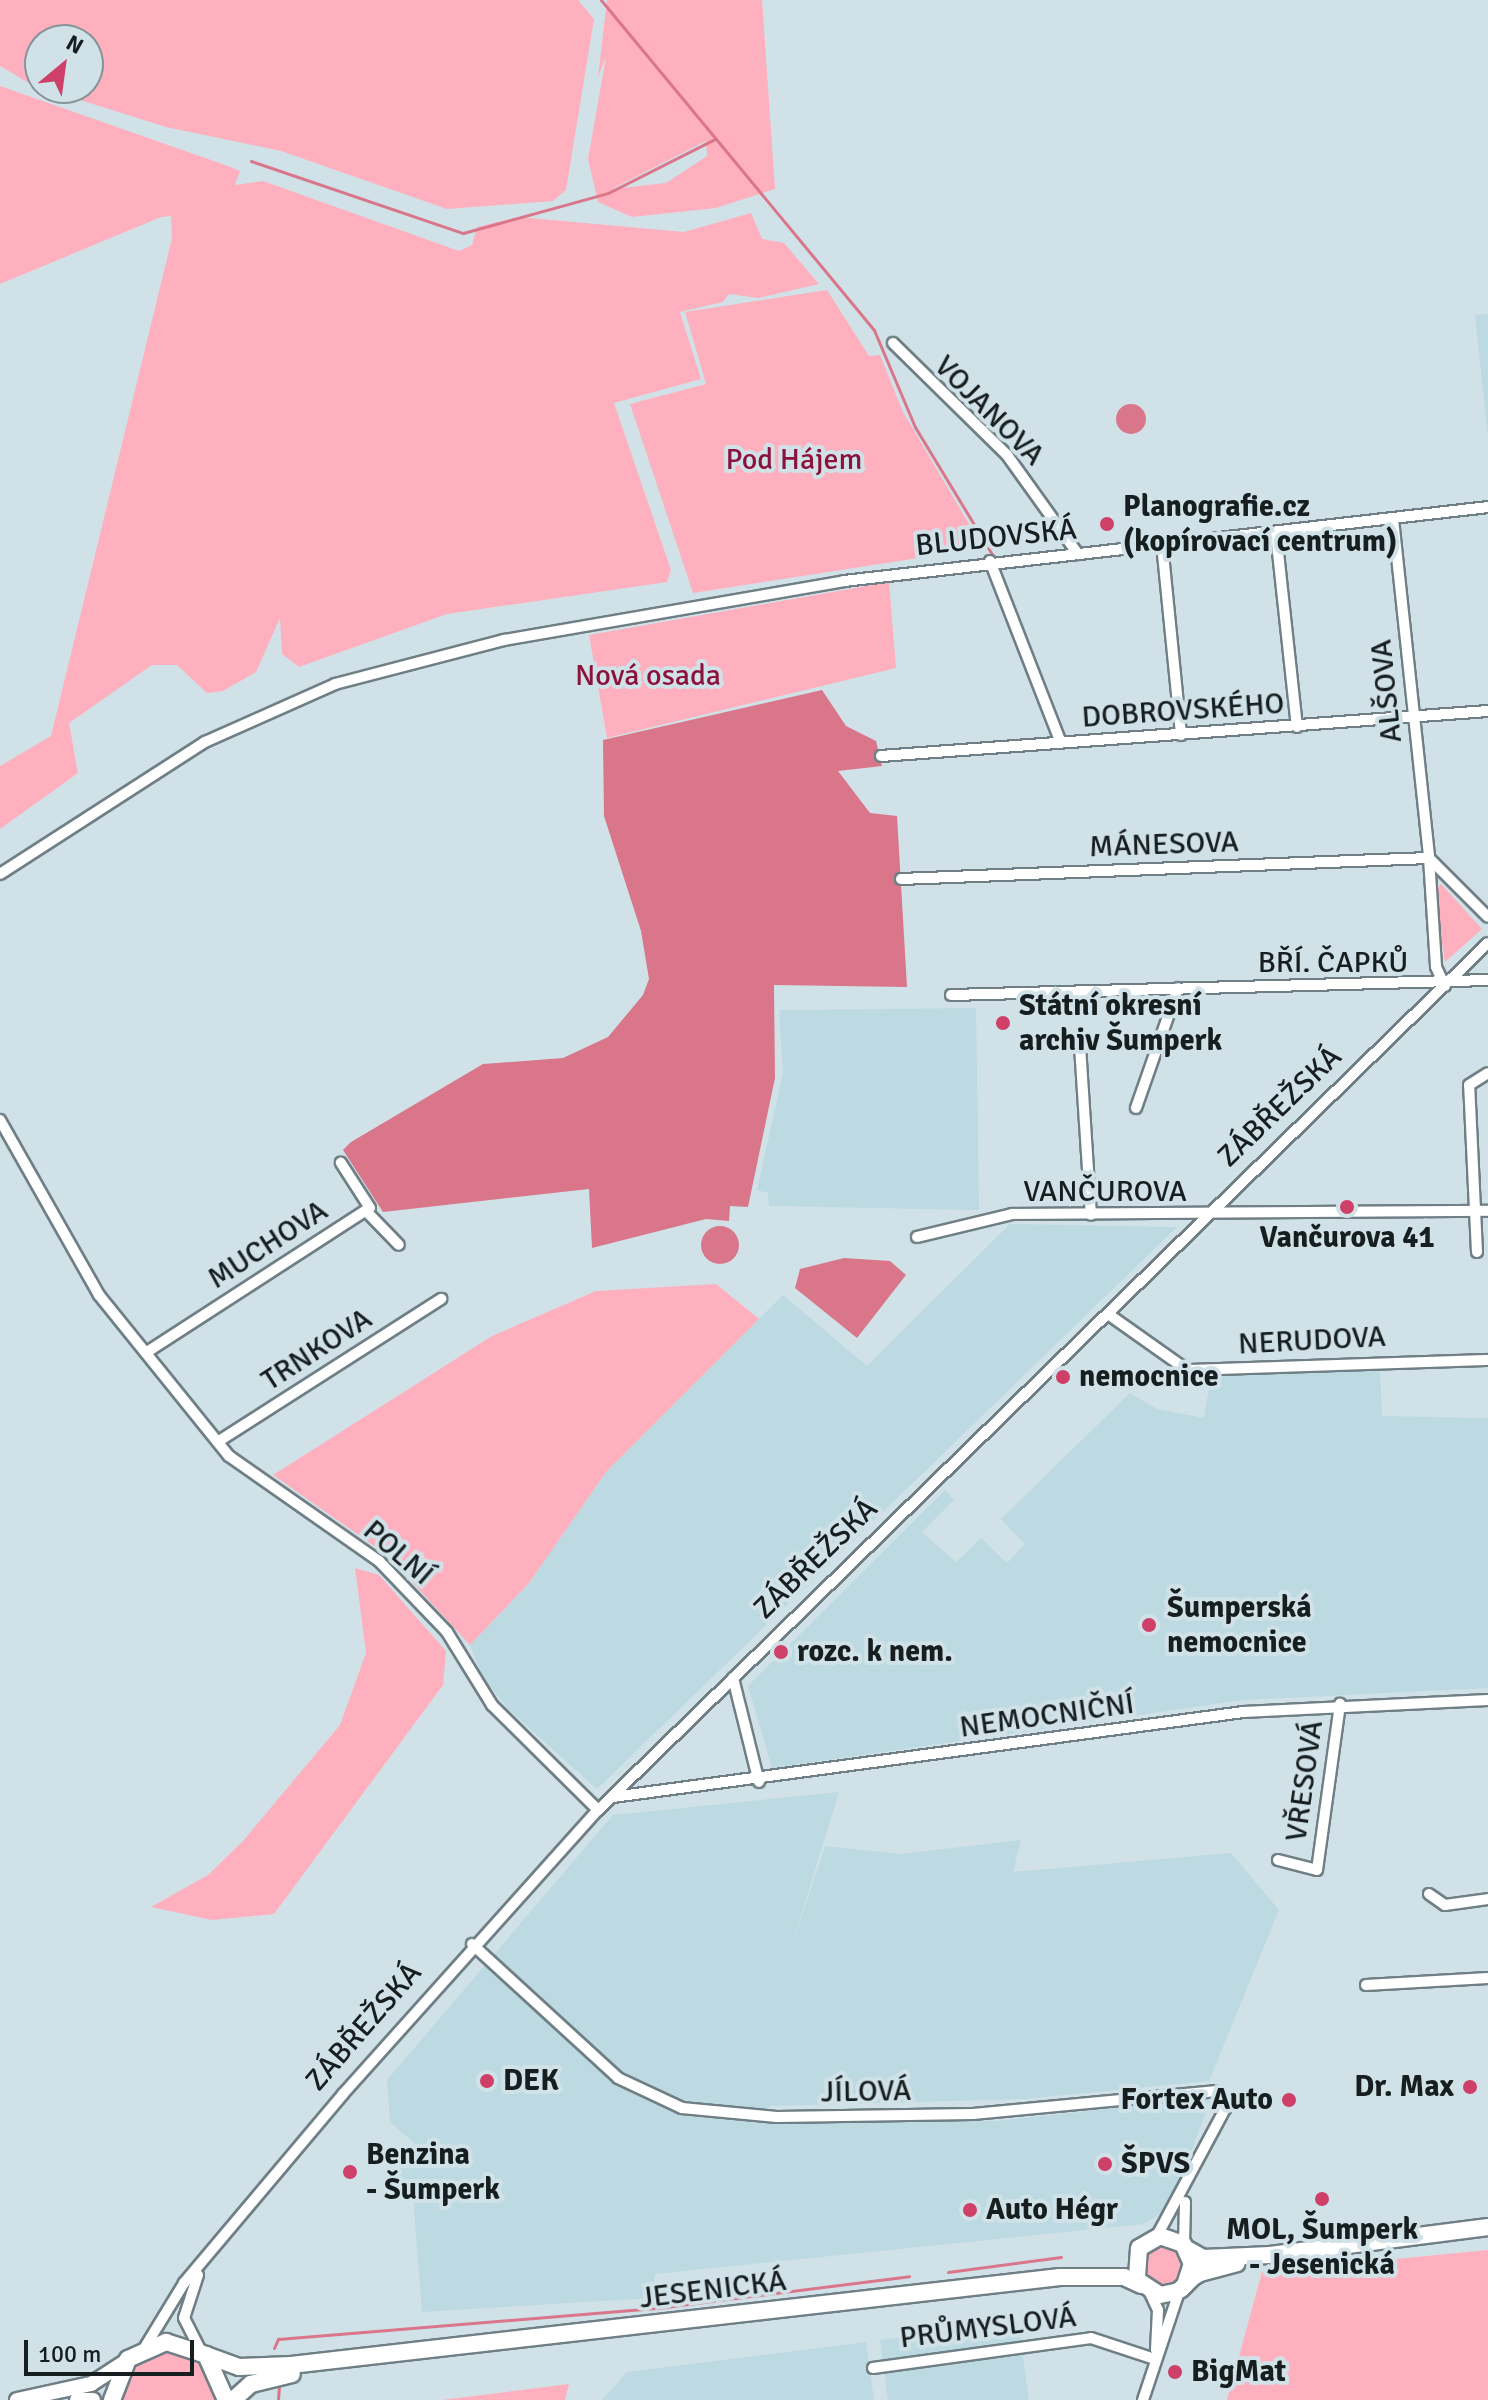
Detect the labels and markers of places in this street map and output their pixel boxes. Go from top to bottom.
place label: Planografie.cz (kopírovací centrum) [1123,489,1397,560]
marker: Planografie.cz (kopírovací centrum) [1098,515,1116,533]
place label: Státní okresní archiv Šumperk [1019,988,1222,1058]
marker: Státní okresní archiv Šumperk [994,1014,1012,1032]
marker: Vančurova 41 [1338,1198,1356,1216]
place label: Vančurova 41 [1259,1220,1435,1256]
place label: nemocnice [1079,1359,1219,1395]
marker: nemocnice [1054,1368,1072,1386]
place label: Šumperská nemocnice [1167,1590,1312,1660]
marker: Šumperská nemocnice [1138,1614,1160,1636]
place label: rozc. k nem. [797,1634,953,1670]
marker: rozc. k nem. [772,1643,790,1661]
place label: DEK [503,2063,559,2099]
place label: Dr. Max [1354,2069,1454,2105]
marker: DEK [478,2072,496,2090]
marker: Dr. Max [1461,2078,1479,2096]
place label: Fortex Auto [1120,2082,1273,2118]
marker: Fortex Auto [1280,2091,1298,2109]
place label: Benzina - Šumperk [366,2137,500,2208]
place label: ŠPVS [1121,2146,1190,2182]
marker: ŠPVS [1096,2155,1114,2173]
marker: Benzina - Šumperk [341,2163,359,2181]
marker: MOL, Šumperk - Jesenická [1313,2190,1331,2208]
place label: Auto Hégr [986,2192,1118,2228]
marker: Auto Hégr [961,2201,979,2219]
place label: MOL, Šumperk - Jesenická [1226,2212,1418,2282]
place label: BigMat [1191,2354,1286,2390]
marker: BigMat [1166,2363,1184,2381]

